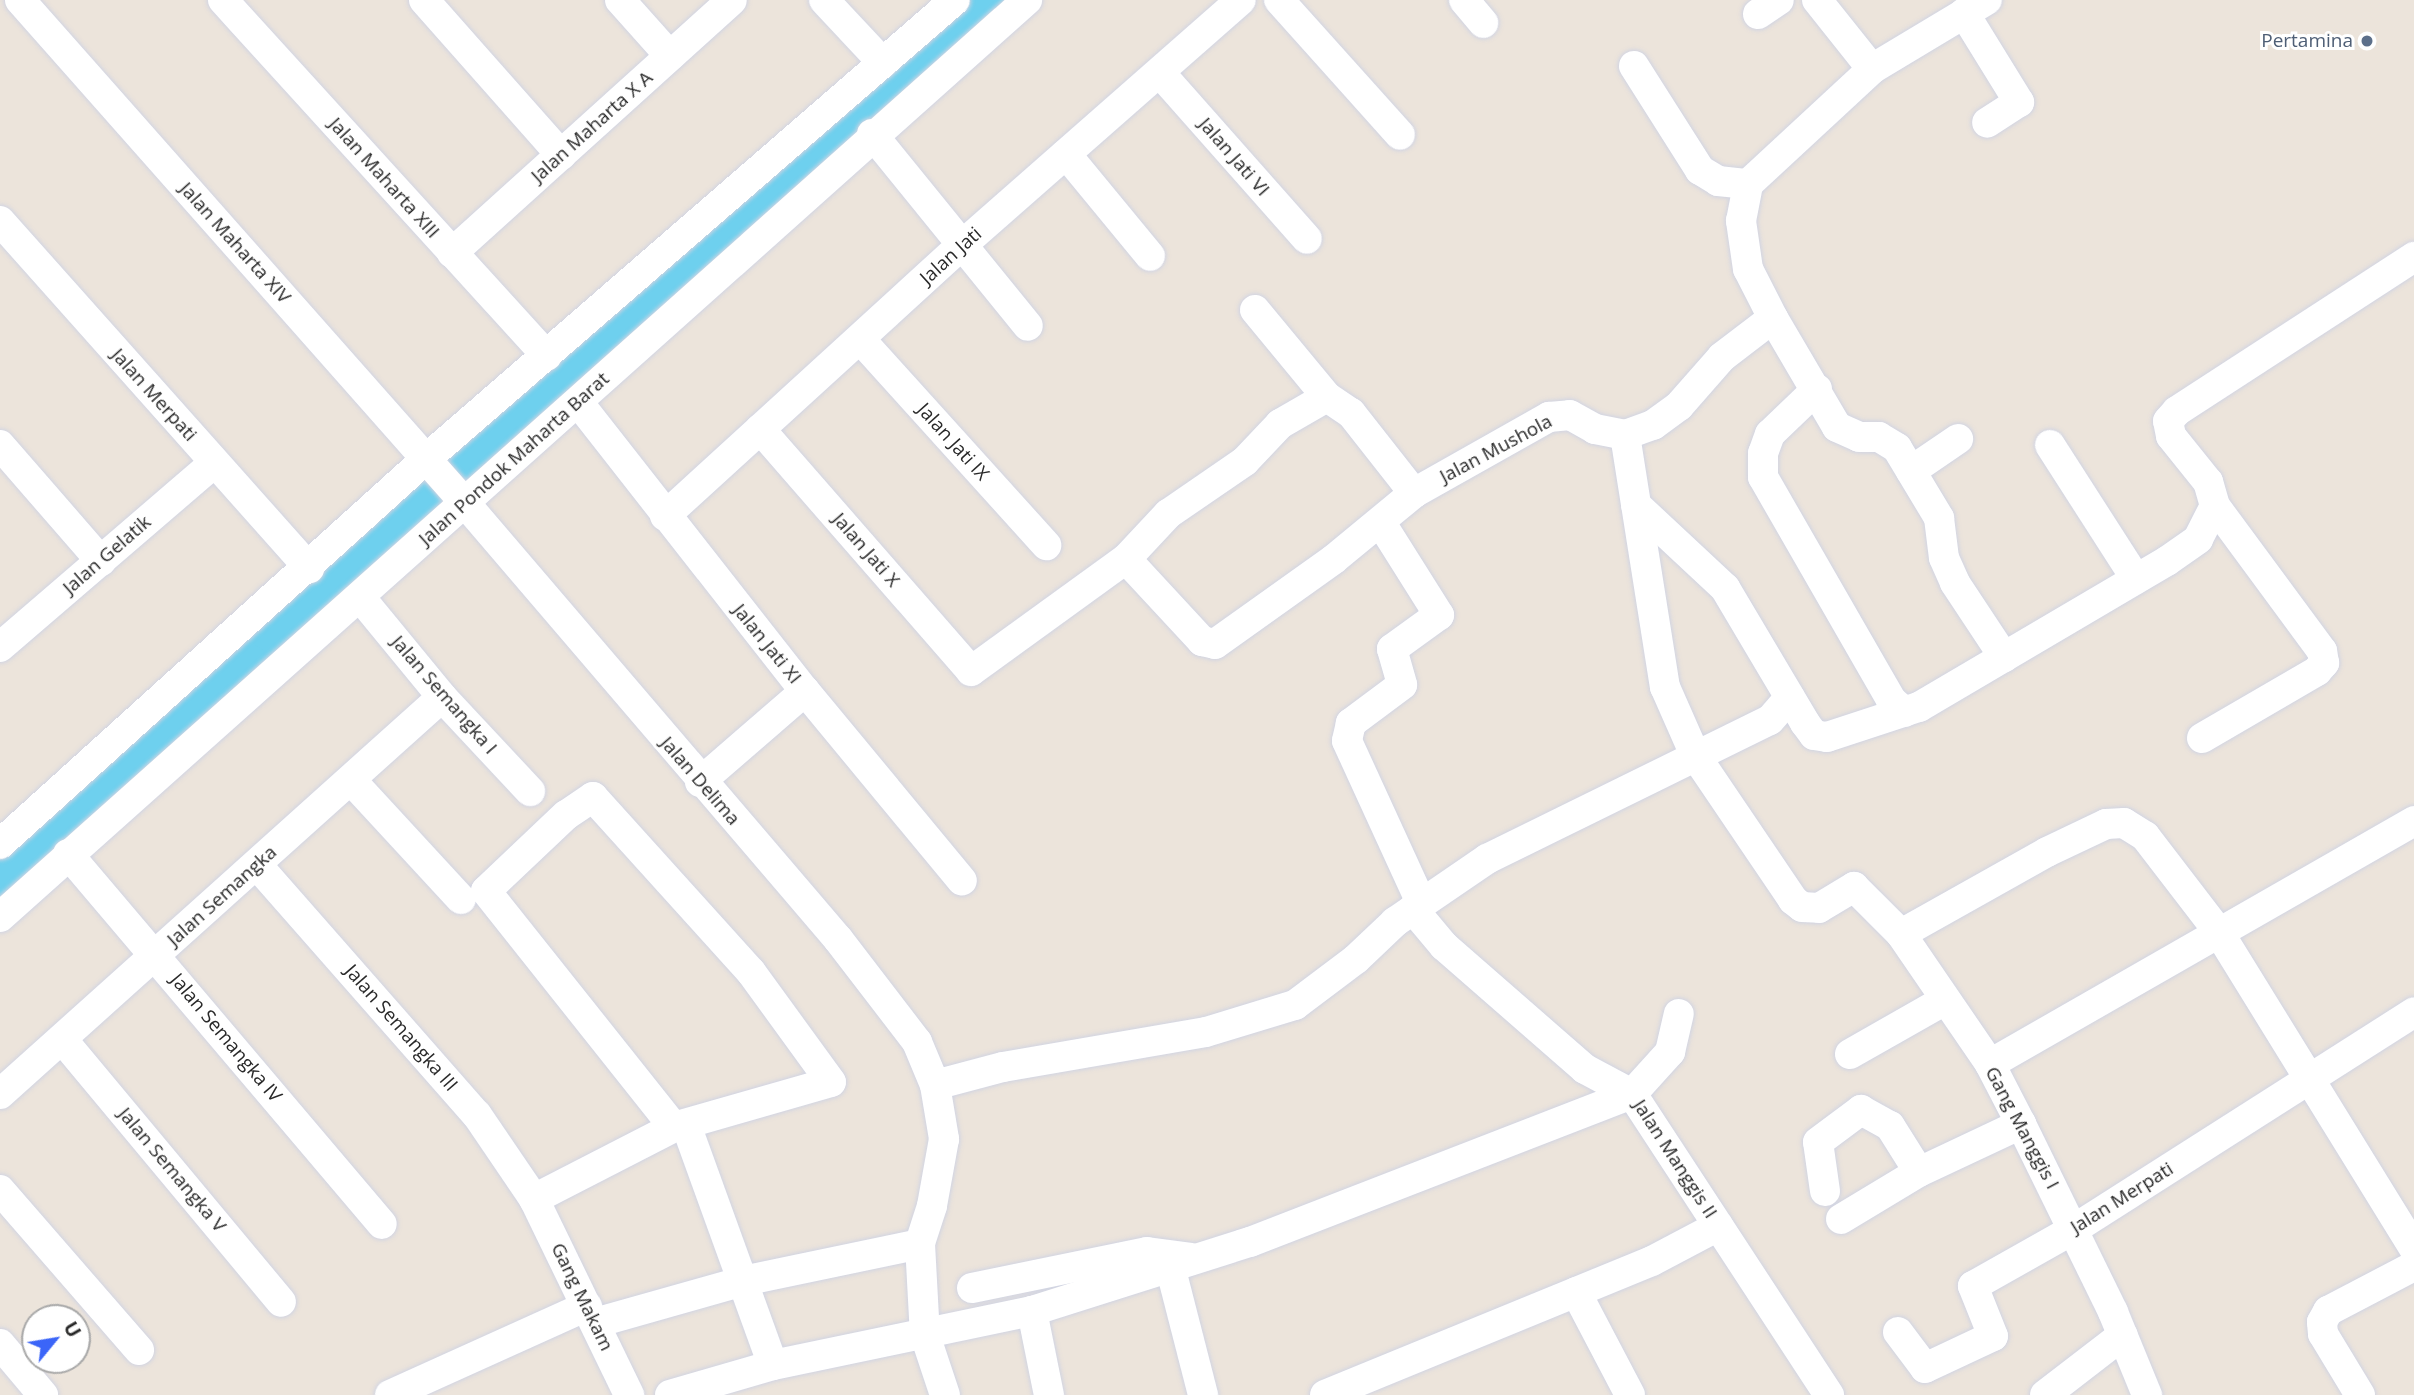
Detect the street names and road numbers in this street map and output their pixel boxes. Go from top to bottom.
street label: Jalan Maharta X A [527,67,657,187]
street label: Jalan Maharta XIII [324,113,444,243]
street label: Jalan Jati VI [1194,113,1274,201]
street label: Jalan Maharta XIV [175,178,295,308]
street label: Jalan Jati [916,222,986,290]
street label: Jalan Merpati [106,344,202,446]
street label: Jalan Pondok Maharta Barat [414,368,614,550]
street label: Jalan Jati IX [912,399,994,485]
street label: Jalan Mushola [1436,410,1556,488]
street label: Jalan Jati X [828,508,904,592]
street label: Jalan Gelatik [58,511,156,599]
street label: Jalan Jati XI [728,600,806,688]
street label: Jalan Semangka I [386,631,502,759]
street label: Jalan Delima [655,732,745,830]
street label: Jalan Semangka [163,841,281,951]
street label: Jalan Semangka III [340,960,462,1096]
street label: Jalan Semangka IV [166,969,286,1107]
street label: Gang Manggis I [1980,1063,2064,1193]
street label: Jalan Manggis II [1628,1095,1722,1223]
street label: Jalan Semangka V [113,1103,231,1237]
street label: Jalan Merpati [2066,1157,2178,1239]
street label: Gang Makam [546,1239,618,1355]

